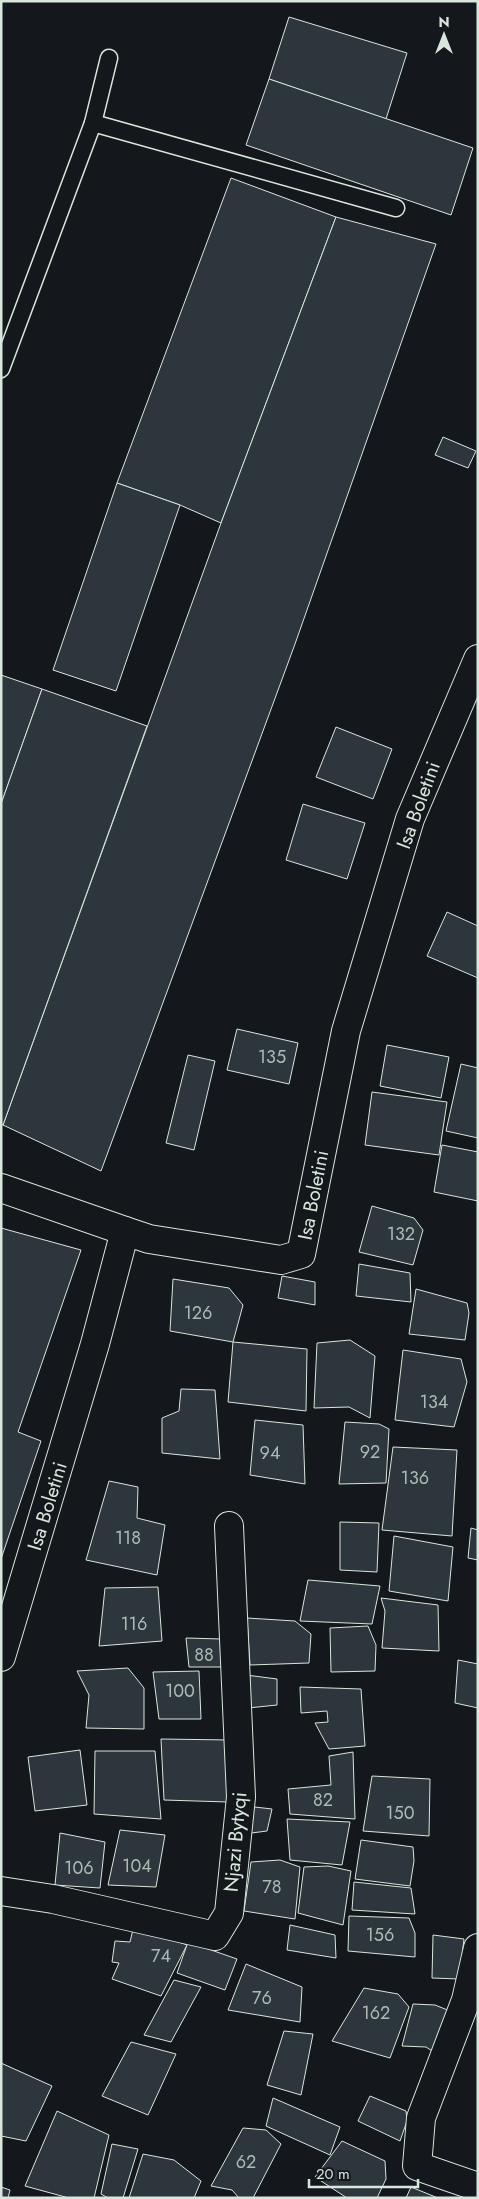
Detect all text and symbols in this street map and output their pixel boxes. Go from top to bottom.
north arrow [419,10,469,60]
text: N [438,12,450,32]
street label: Isa Boletini [389,757,448,853]
house number: 135 [258,1044,286,1070]
street label: Isa Boletini [291,1148,336,1243]
house number: 132 [387,1221,415,1247]
house number: 126 [184,1300,212,1326]
house number: 134 [420,1389,448,1415]
house number: 92 [360,1439,380,1465]
house number: 94 [260,1440,280,1466]
street label: Isa Boletini [20,1458,75,1554]
house number: 136 [401,1465,429,1491]
house number: 118 [115,1525,141,1551]
house number: 116 [121,1611,147,1637]
house number: 88 [194,1642,214,1668]
house number: 100 [165,1678,195,1704]
house number: 82 [313,1787,333,1813]
street label: Njazi Bytyqi [217,1791,254,1893]
house number: 150 [385,1800,415,1826]
house number: 104 [122,1853,152,1879]
house number: 106 [64,1855,94,1881]
house number: 78 [262,1874,282,1900]
house number: 156 [366,1922,394,1948]
house number: 74 [151,1943,171,1969]
house number: 76 [252,1985,272,2011]
house number: 162 [362,2000,390,2026]
house number: 62 [236,2149,256,2175]
scale bar [309,2156,418,2188]
text: 20 m [316,2163,350,2185]

